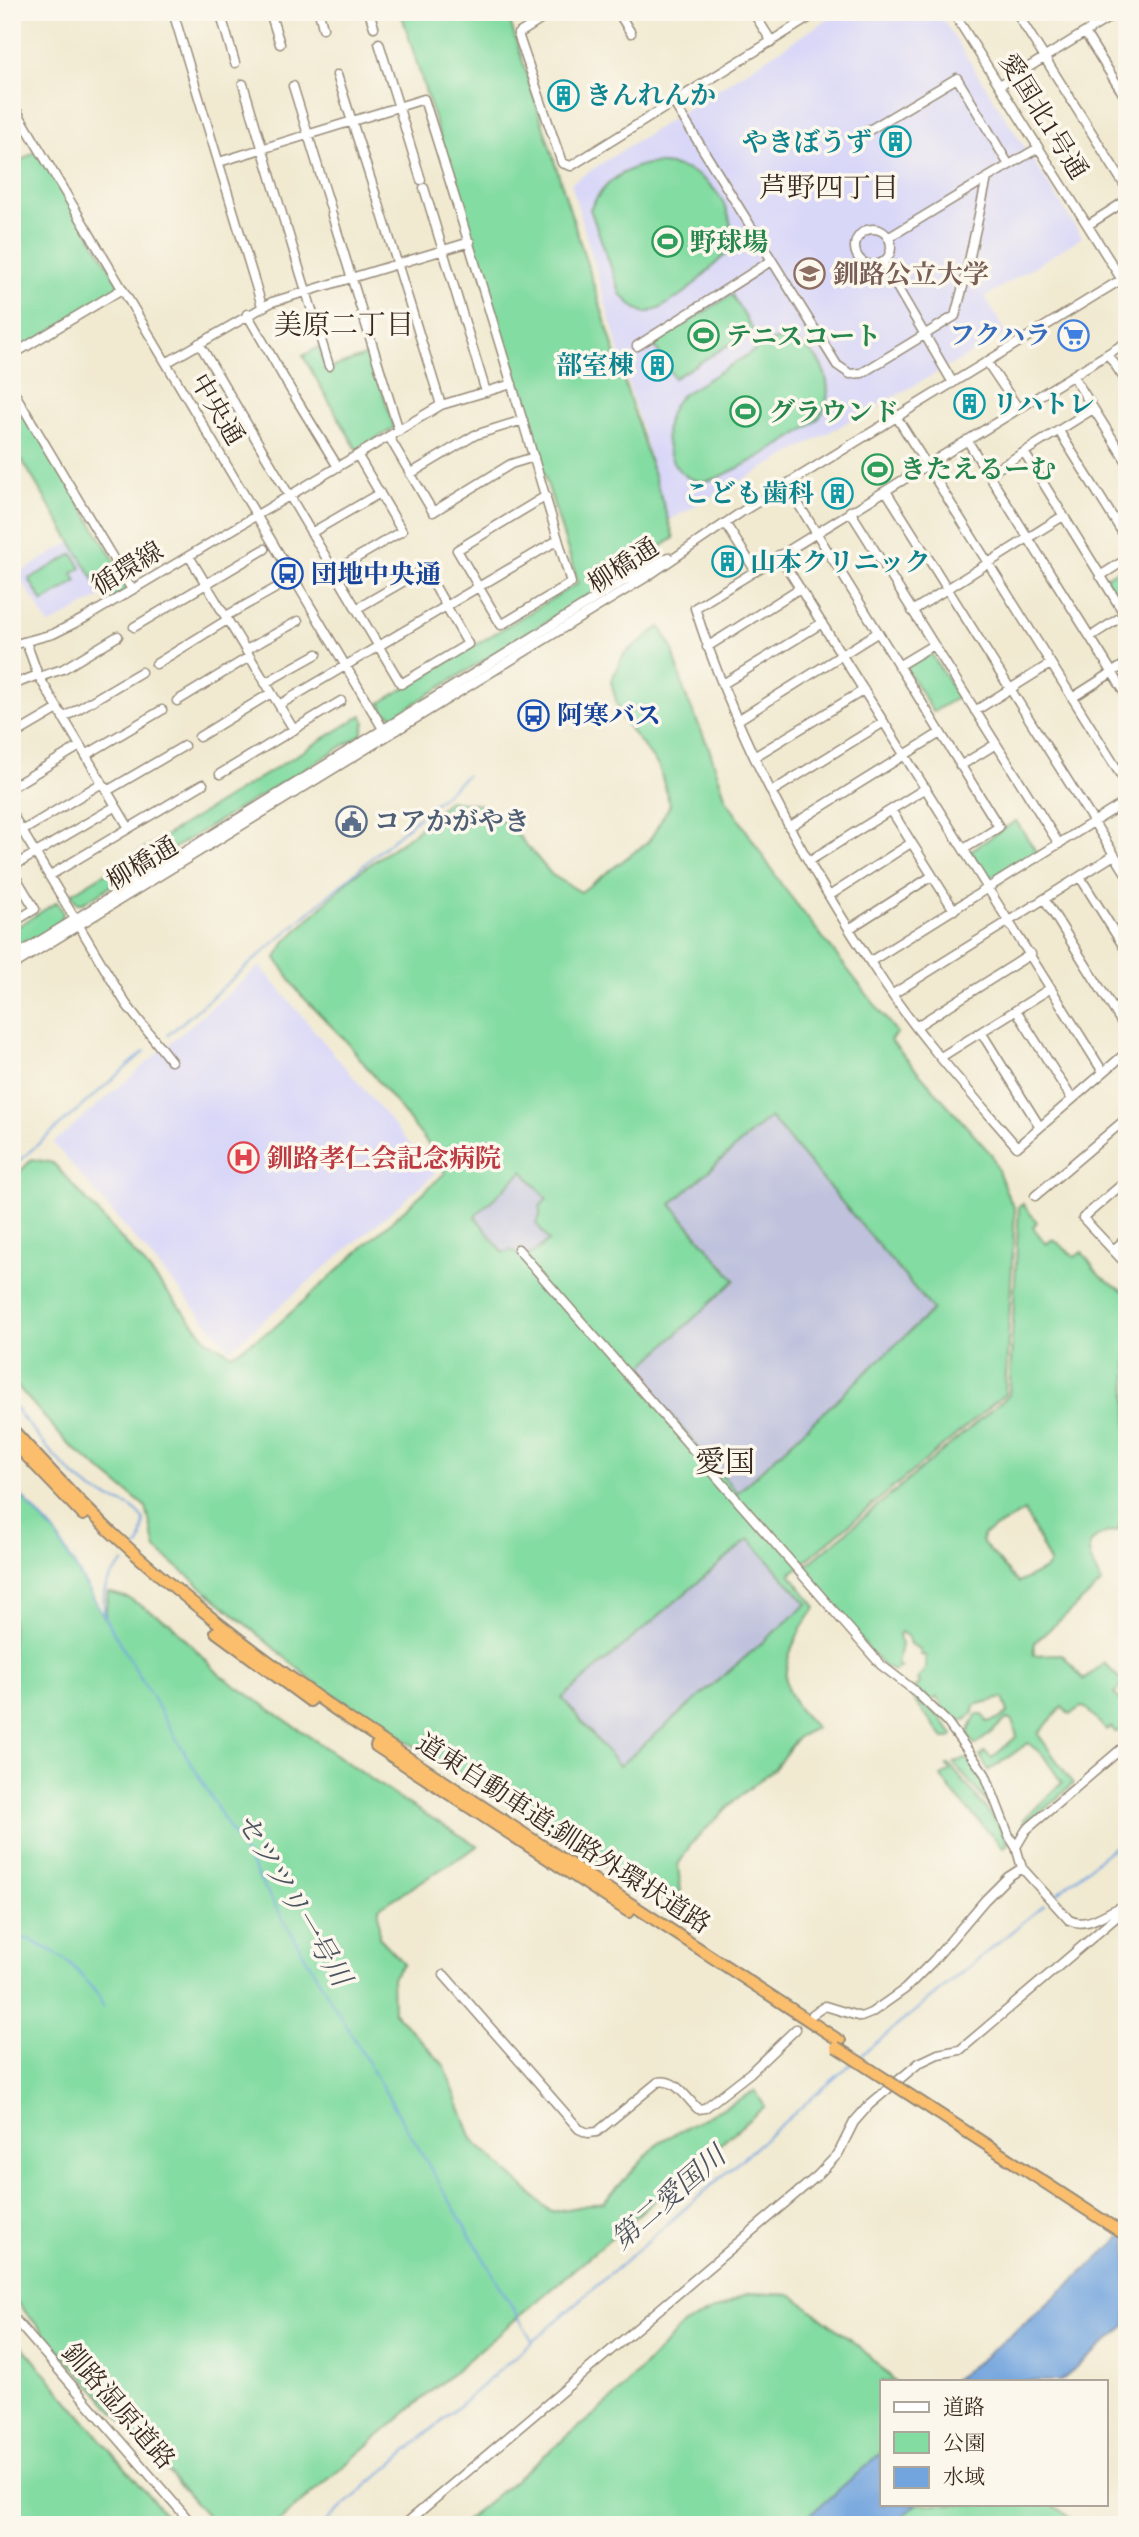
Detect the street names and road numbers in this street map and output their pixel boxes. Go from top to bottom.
street label: 愛国北1号通 [992,47,1096,185]
street label: 中央通 [183,367,253,451]
street label: 柳橋通 [581,529,665,601]
street label: 循環線 [85,533,169,603]
street label: 柳橋通 [100,828,184,898]
street label: 道東自動車道;釧路外環状道路 [411,1725,717,1941]
street label: 釧路湿原道路 [55,2336,183,2476]

